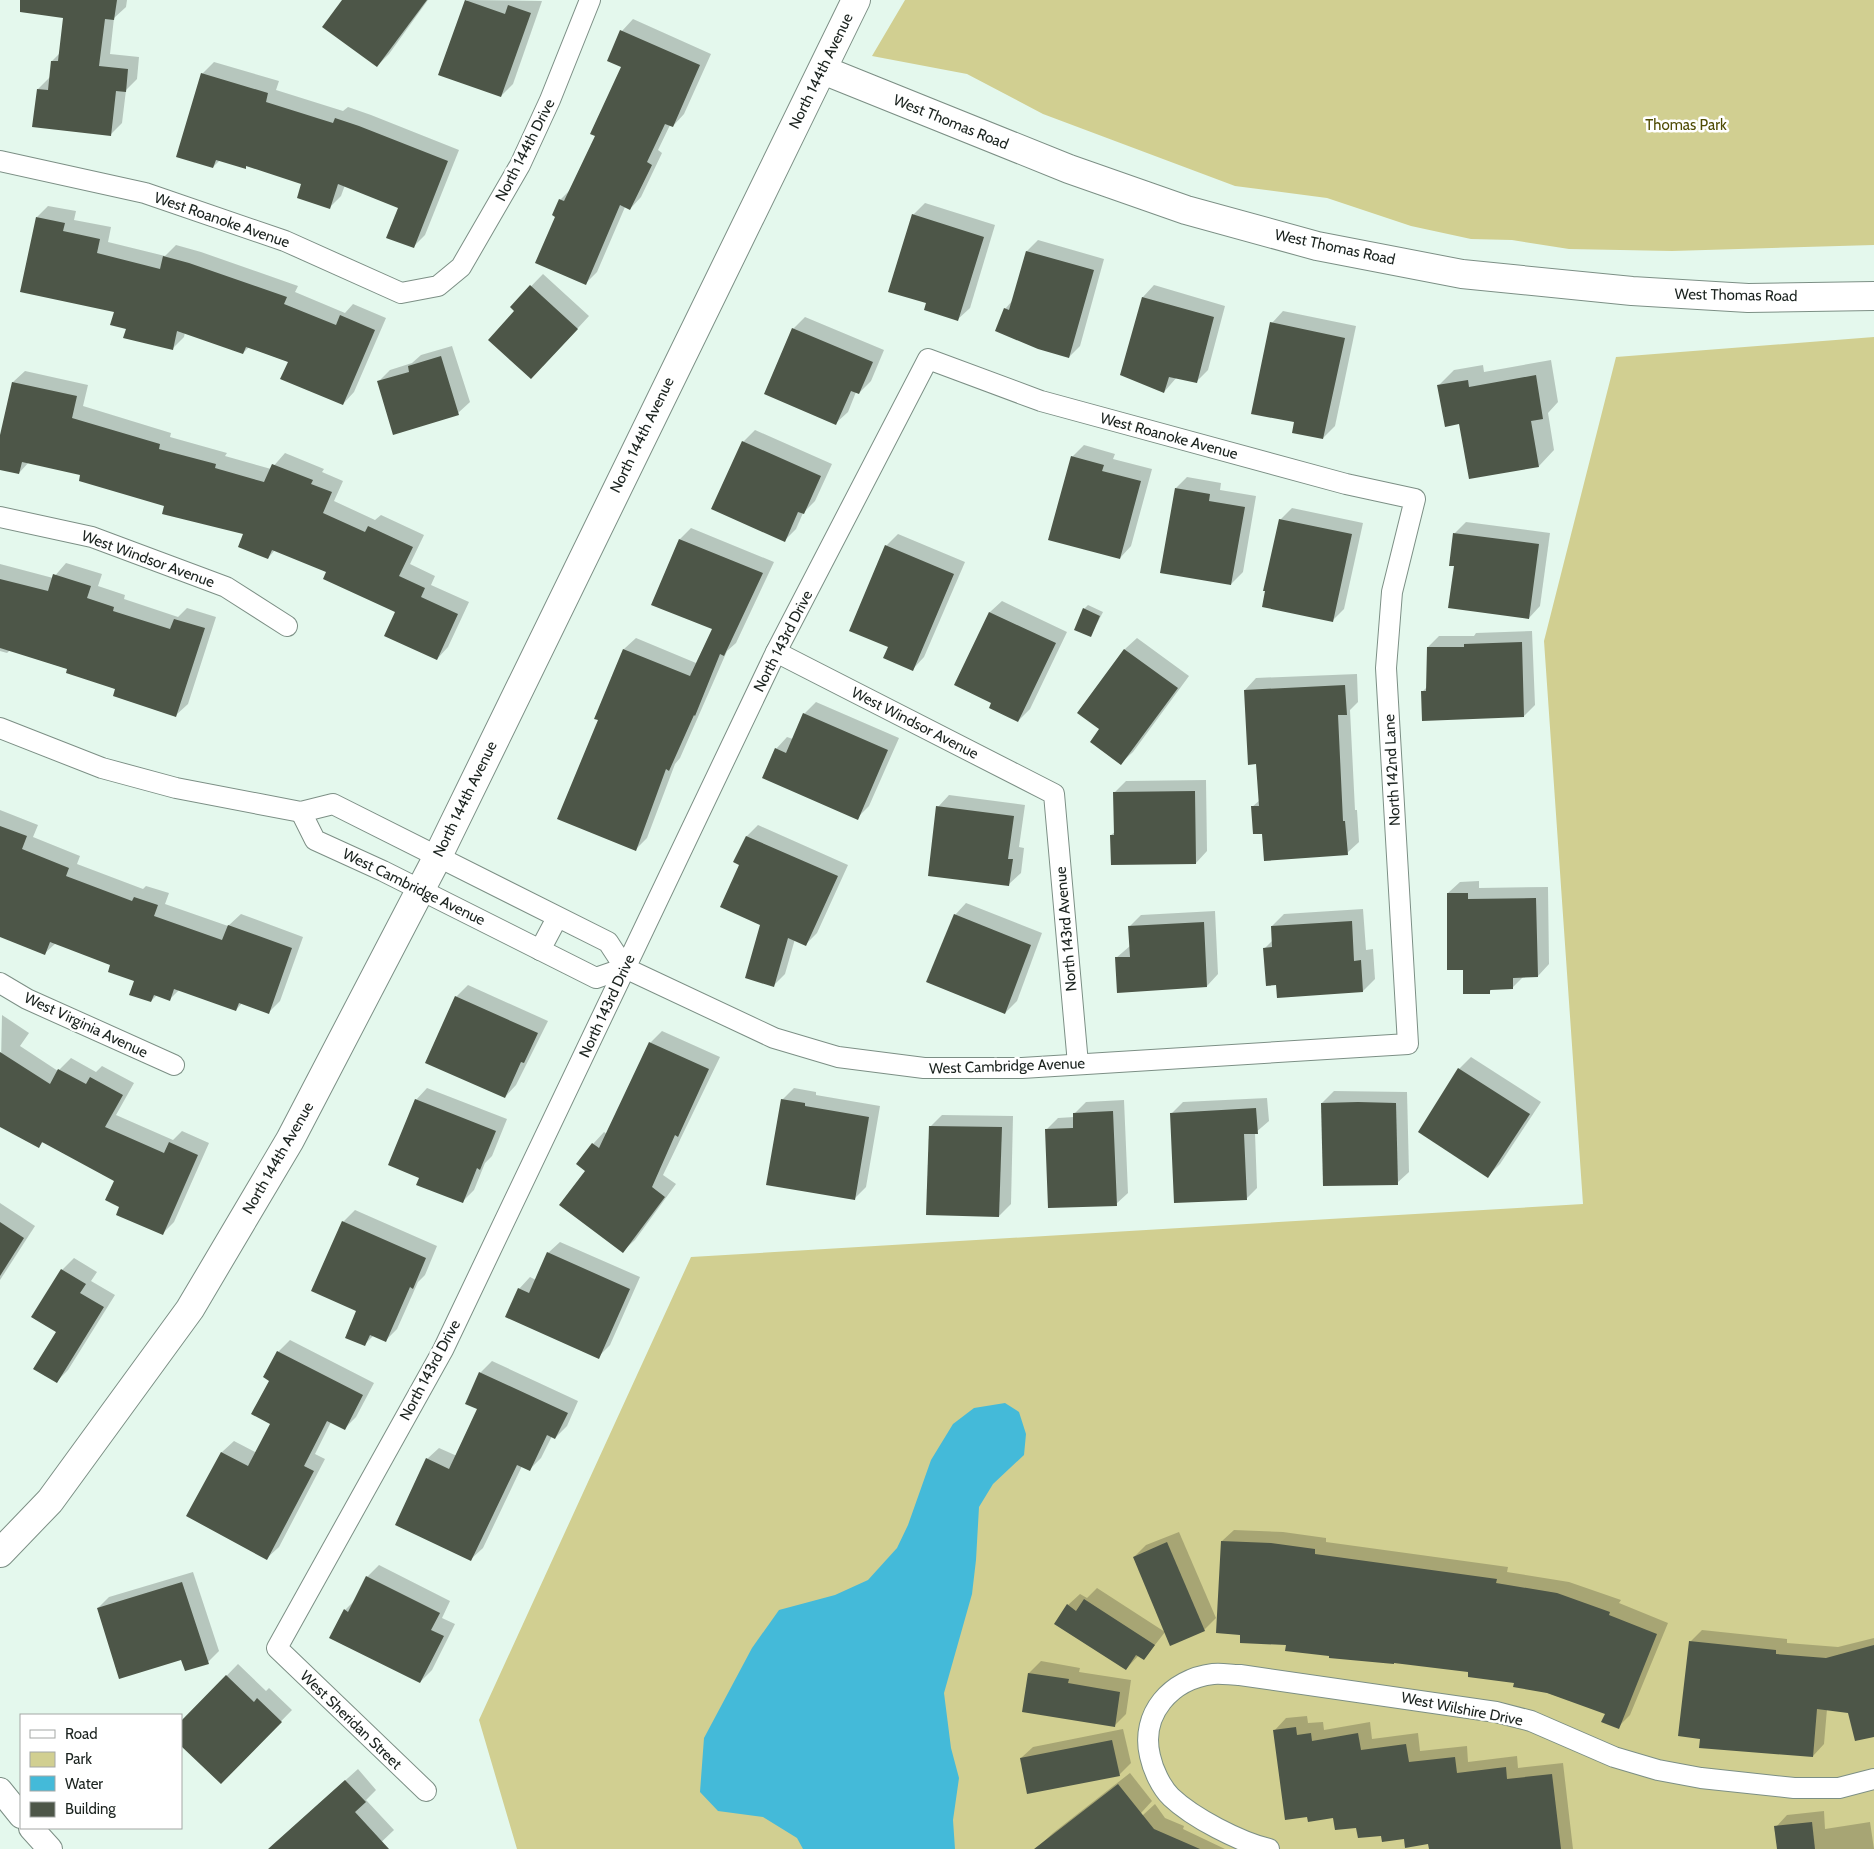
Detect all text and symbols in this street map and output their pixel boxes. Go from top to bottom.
street label: North 144th Avenue [785,10,857,132]
street label: West Thomas Road [891,91,1011,153]
street label: North 144th Drive [491,96,559,204]
park label: Thomas Park [1645,116,1727,134]
street label: West Roanoke Avenue [152,188,292,252]
street label: West Thomas Road [1273,225,1397,269]
street label: West Thomas Road [1675,285,1797,305]
street label: North 144th Avenue [606,374,678,496]
street label: West Roanoke Avenue [1098,409,1240,463]
street label: West Windsor Avenue [79,527,217,592]
street label: North 143rd Drive [750,587,816,695]
street label: West Windsor Avenue [849,683,982,763]
street label: North 142nd Lane [1380,713,1404,826]
street label: North 144th Avenue [429,738,501,860]
street label: West Cambridge Avenue [340,845,488,929]
street label: North 143rd Avenue [1052,865,1080,992]
street label: North 143rd Drive [575,951,639,1060]
street label: West Virginia Avenue [21,988,151,1062]
street label: West Cambridge Avenue [929,1054,1086,1078]
street label: North 144th Avenue [239,1099,318,1217]
street label: North 143rd Drive [396,1316,464,1423]
street label: West Sheridan Street [296,1667,406,1773]
street label: West Wilshire Drive [1400,1688,1525,1730]
legend [20,1714,182,1829]
text: Road [65,1725,98,1743]
text: Park [65,1750,92,1768]
text: Water [65,1775,103,1793]
text: Building [65,1800,116,1818]

